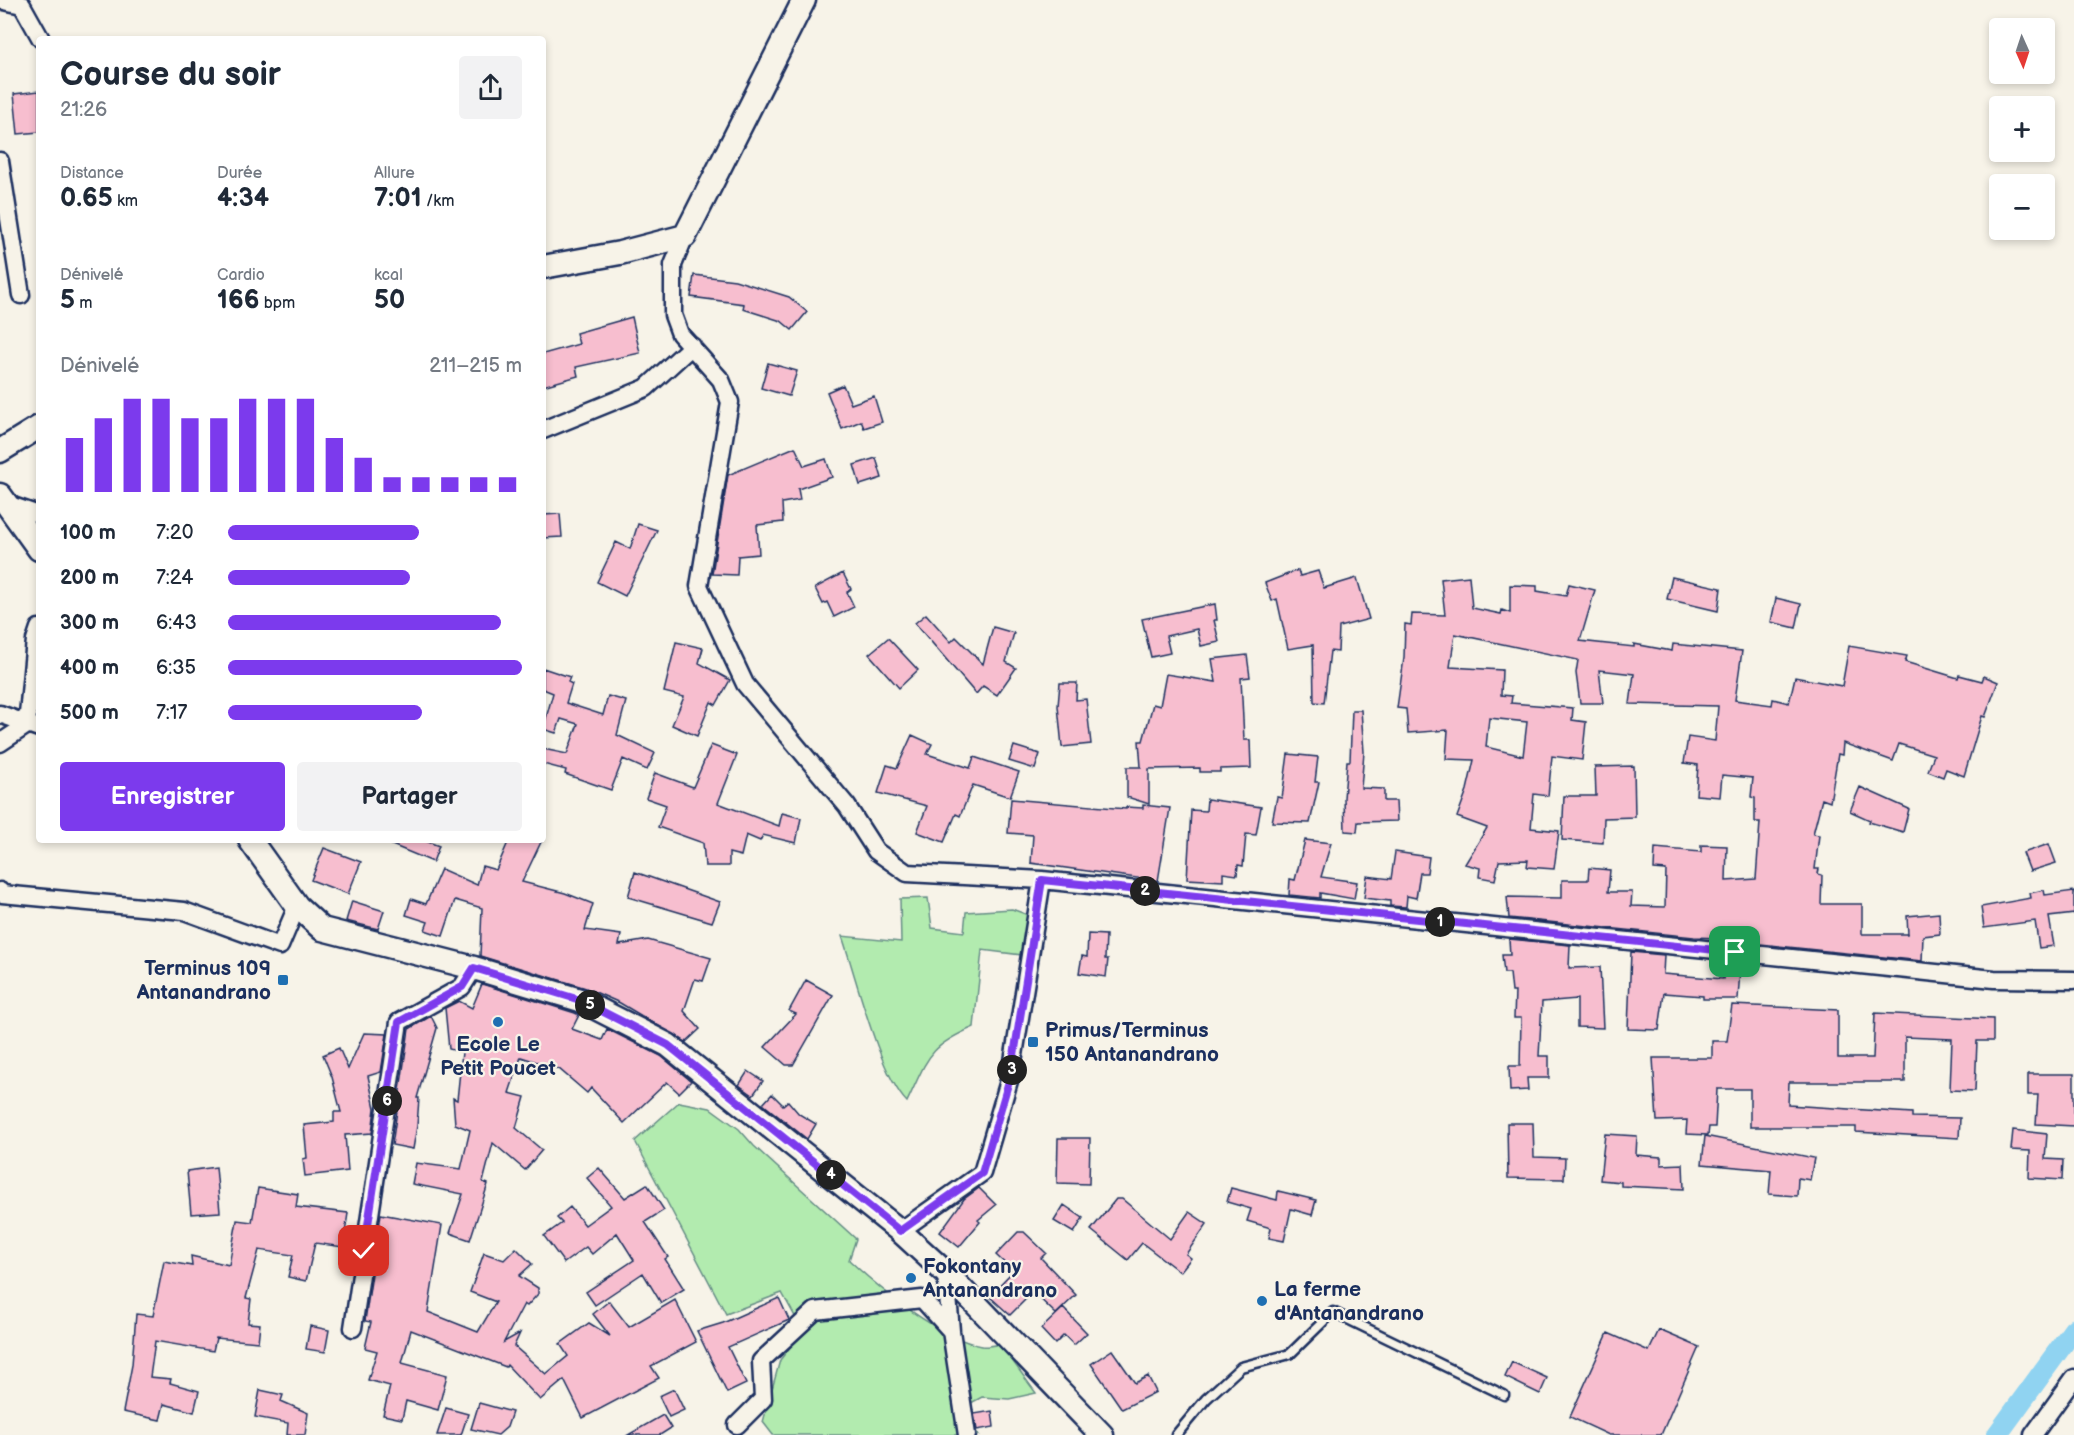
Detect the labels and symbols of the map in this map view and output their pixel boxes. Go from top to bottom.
north arrow [1989,18,2055,84]
pin: 2 [1130,876,1160,906]
pin: 1 [1425,907,1455,937]
pin [1709,926,1760,977]
place label: Terminus 109 Antanandrano [136,956,271,1005]
marker: Terminus 109 Antanandrano [276,973,290,987]
pin: 5 [575,990,605,1020]
marker: Ecole Le Petit Poucet [491,1015,505,1029]
place label: Primus/Terminus 150 Antanandrano [1045,1018,1219,1067]
place label: Ecole Le Petit Poucet [440,1032,556,1081]
marker: Primus/Terminus 150 Antanandrano [1026,1035,1040,1049]
pin: 3 [997,1055,1027,1085]
pin: 6 [372,1086,402,1116]
pin: 4 [816,1160,846,1190]
pin [338,1225,389,1276]
place label: Fokontany Antanandrano [922,1254,1057,1303]
marker: Fokontany Antanandrano [904,1271,918,1285]
place label: La ferme d'Antanandrano [1274,1277,1424,1326]
marker: La ferme d'Antanandrano [1255,1294,1269,1308]

